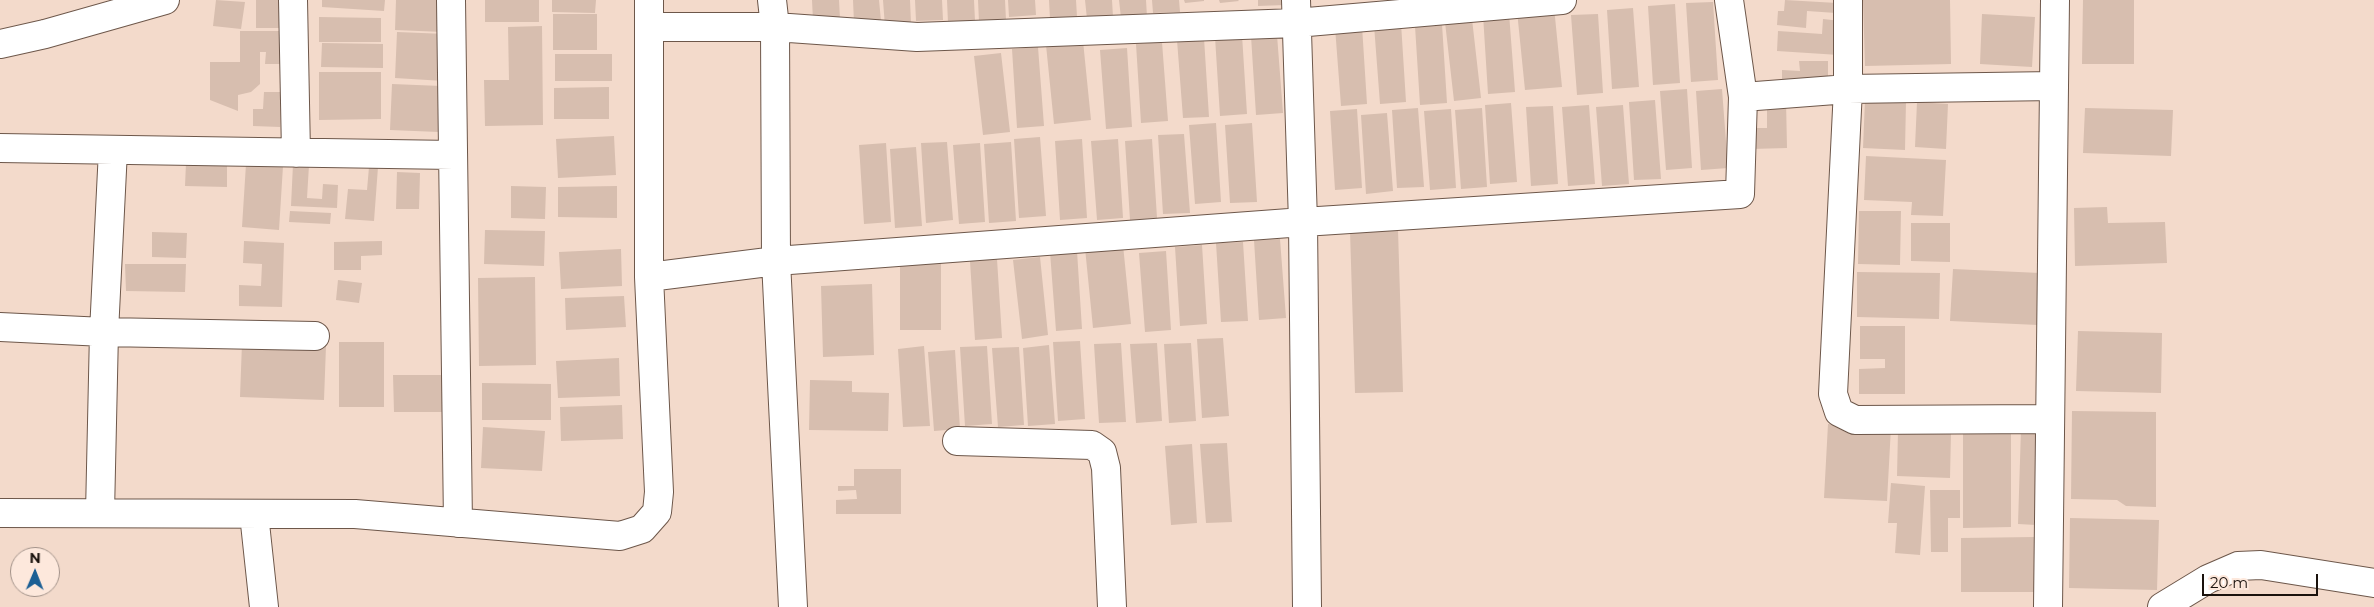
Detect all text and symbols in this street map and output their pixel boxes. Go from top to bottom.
north arrow [10,547,60,597]
text: N [29,549,41,567]
scale bar [2204,564,2320,596]
text: 20 m [2210,573,2248,592]

